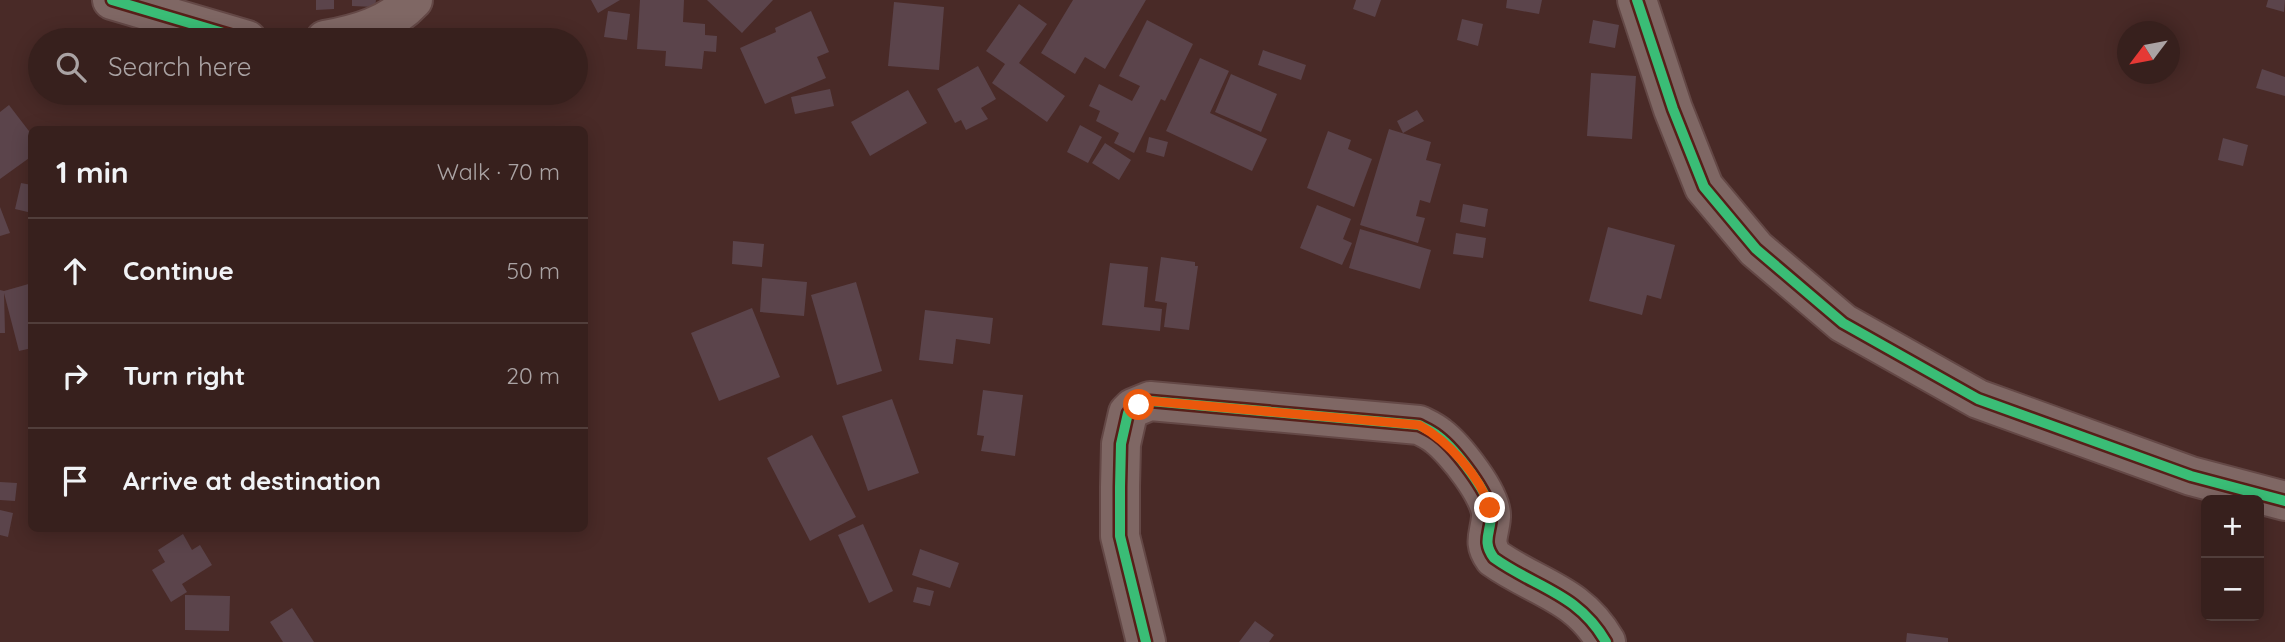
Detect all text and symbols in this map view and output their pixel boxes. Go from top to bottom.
north arrow [2117,21,2180,84]
search box [28,28,588,105]
icon: search [52,48,90,86]
text: Search here [108,50,252,83]
text: 1 min [56,153,129,191]
text: Walk · 70 m [437,157,560,186]
icon: ahead [56,252,94,290]
text: Continue [123,254,234,287]
text: 50 m [507,256,560,285]
icon: right [56,357,94,395]
text: Turn right [123,359,245,392]
text: 20 m [506,361,560,390]
route start [1123,389,1154,420]
icon: arrive [56,462,94,500]
text: Arrive at destination [123,464,381,497]
route end [1474,492,1505,523]
map controls [2201,495,2264,621]
button: + [2201,495,2264,558]
button: − [2201,558,2264,621]

